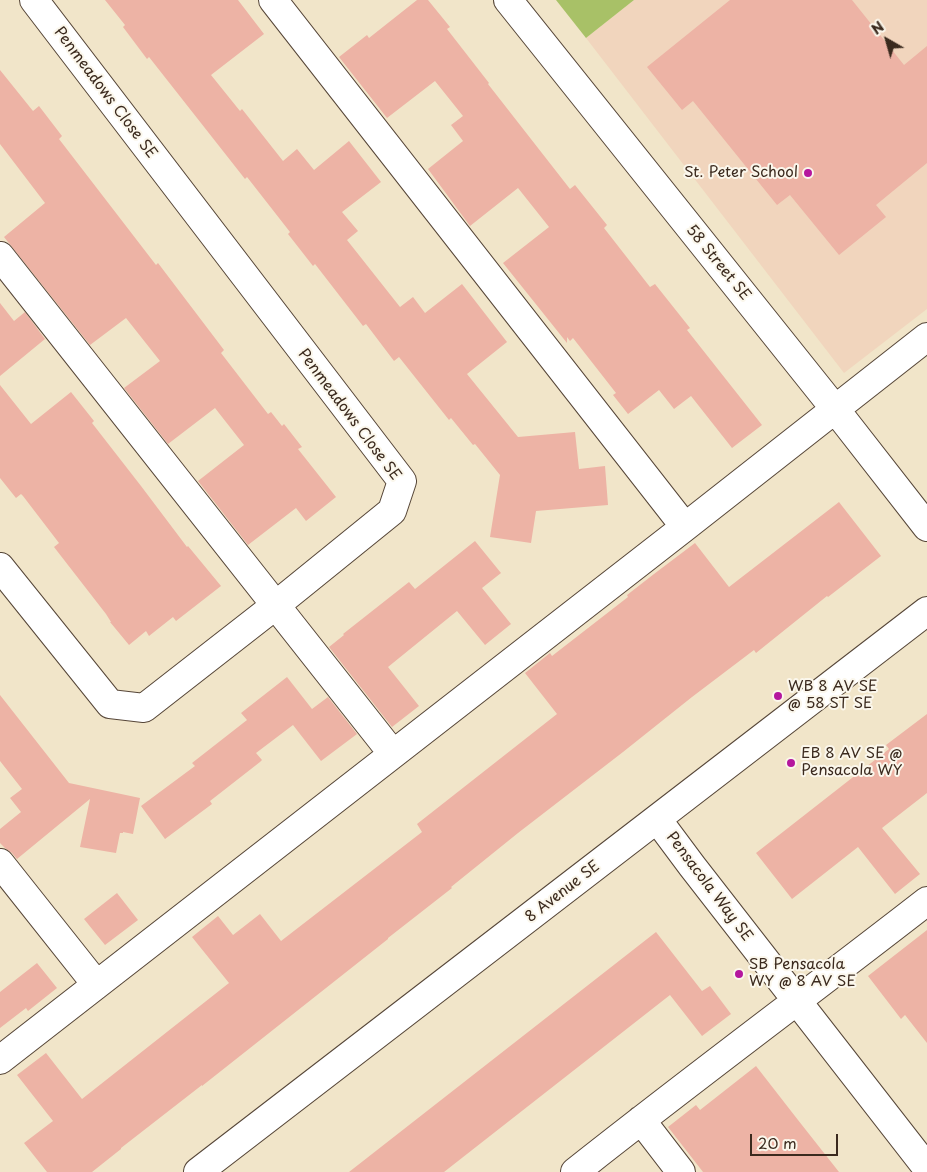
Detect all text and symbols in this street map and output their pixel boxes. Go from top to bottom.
north arrow [862,15,912,65]
text: N [867,16,888,39]
street label: Penmeadows Close SE [50,24,160,162]
place label: St. Peter School [684,164,798,182]
marker: St. Peter School [802,167,814,179]
street label: 58 Street SE [682,221,754,305]
street label: Penmeadows Close SE [294,346,404,484]
place label: WB 8 AV SE @ 58 ST SE [788,678,878,713]
marker: WB 8 AV SE @ 58 ST SE [772,690,784,702]
place label: EB 8 AV SE @ Pensacola WY [801,745,902,780]
marker: EB 8 AV SE @ Pensacola WY [785,757,797,769]
street label: Pensacola Way SE [662,829,756,945]
street label: 8 Avenue SE [522,857,604,927]
place label: SB Pensacola WY @ 8 AV SE [749,956,856,991]
marker: SB Pensacola WY @ 8 AV SE [733,968,745,980]
scale bar [752,1124,840,1156]
text: 20 m [758,1131,797,1154]

